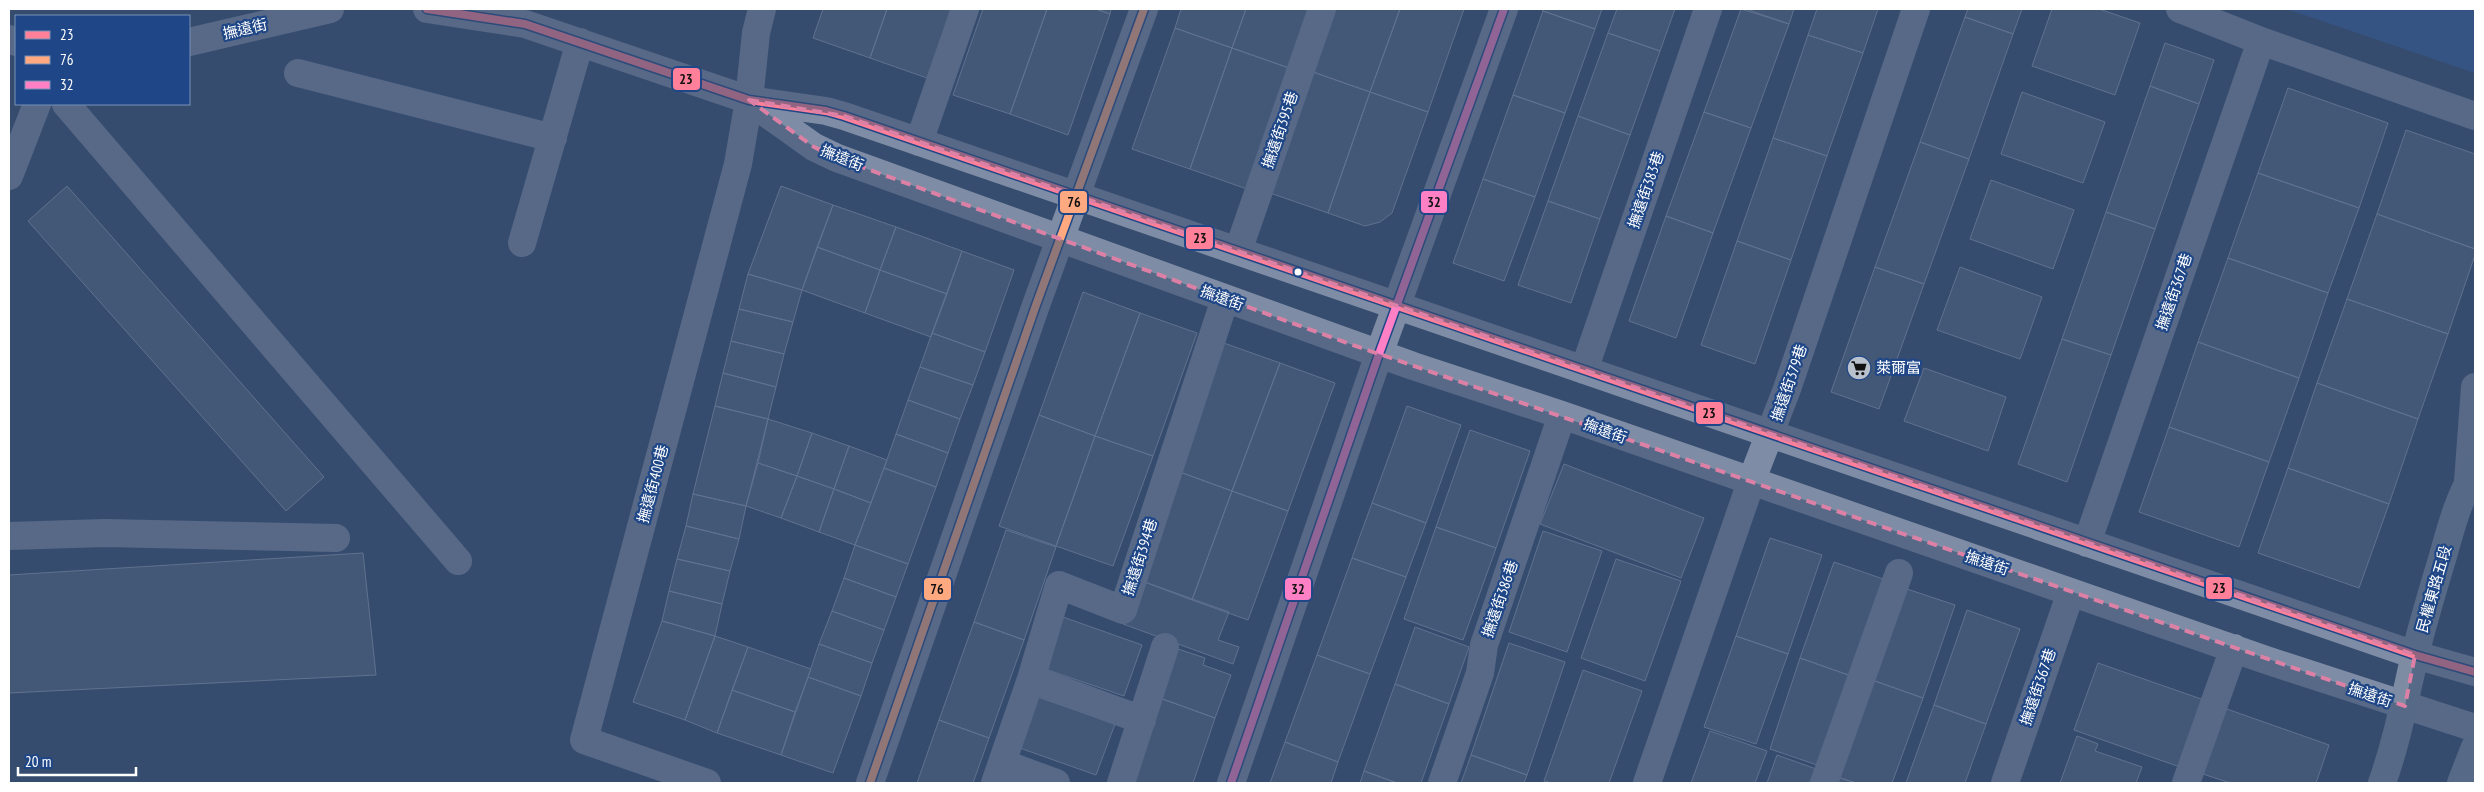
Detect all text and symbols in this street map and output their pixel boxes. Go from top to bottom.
street label: 撫遠街 [221,14,269,43]
legend [15,15,190,105]
text: 23 [60,25,74,44]
text: 76 [60,50,74,69]
line badge: 23 [672,67,701,91]
text: 23 [679,70,693,88]
text: 32 [60,75,74,94]
street label: 撫遠街395巷 [1257,89,1302,171]
street label: 撫遠街 [818,140,867,175]
street label: 撫遠街383巷 [1623,149,1668,231]
line badge: 76 [1059,190,1088,214]
line badge: 32 [1420,190,1448,214]
text: 76 [1067,193,1081,211]
text: 32 [1427,193,1441,211]
line badge: 23 [1185,226,1214,250]
text: 23 [1193,229,1207,247]
street label: 撫遠街367巷 [2151,251,2196,333]
unlabelled marker [1293,267,1303,277]
street label: 撫遠街 [1198,281,1247,314]
street label: 撫遠街379巷 [1766,342,1811,424]
supermarket icon: 萊爾富 [1846,355,1872,381]
place label: 萊爾富 [1876,358,1921,377]
line badge: 23 [1695,401,1724,425]
text: 23 [1702,404,1716,422]
street label: 撫遠街 [1581,414,1630,447]
street label: 撫遠街400巷 [633,443,672,525]
street label: 撫遠街394巷 [1118,516,1161,598]
street label: 民權東路五段 [2412,543,2455,635]
street label: 撫遠街 [1963,546,2012,579]
street label: 撫遠街386巷 [1477,558,1522,640]
line badge: 23 [2205,576,2233,600]
line badge: 76 [923,577,952,601]
line badge: 32 [1284,577,1312,601]
text: 23 [2212,579,2226,597]
text: 76 [930,580,944,598]
text: 32 [1291,580,1305,598]
street label: 撫遠街367巷 [2015,646,2060,728]
street label: 撫遠街 [2346,678,2395,711]
scale bar [18,744,135,776]
text: 20 m [25,752,51,771]

